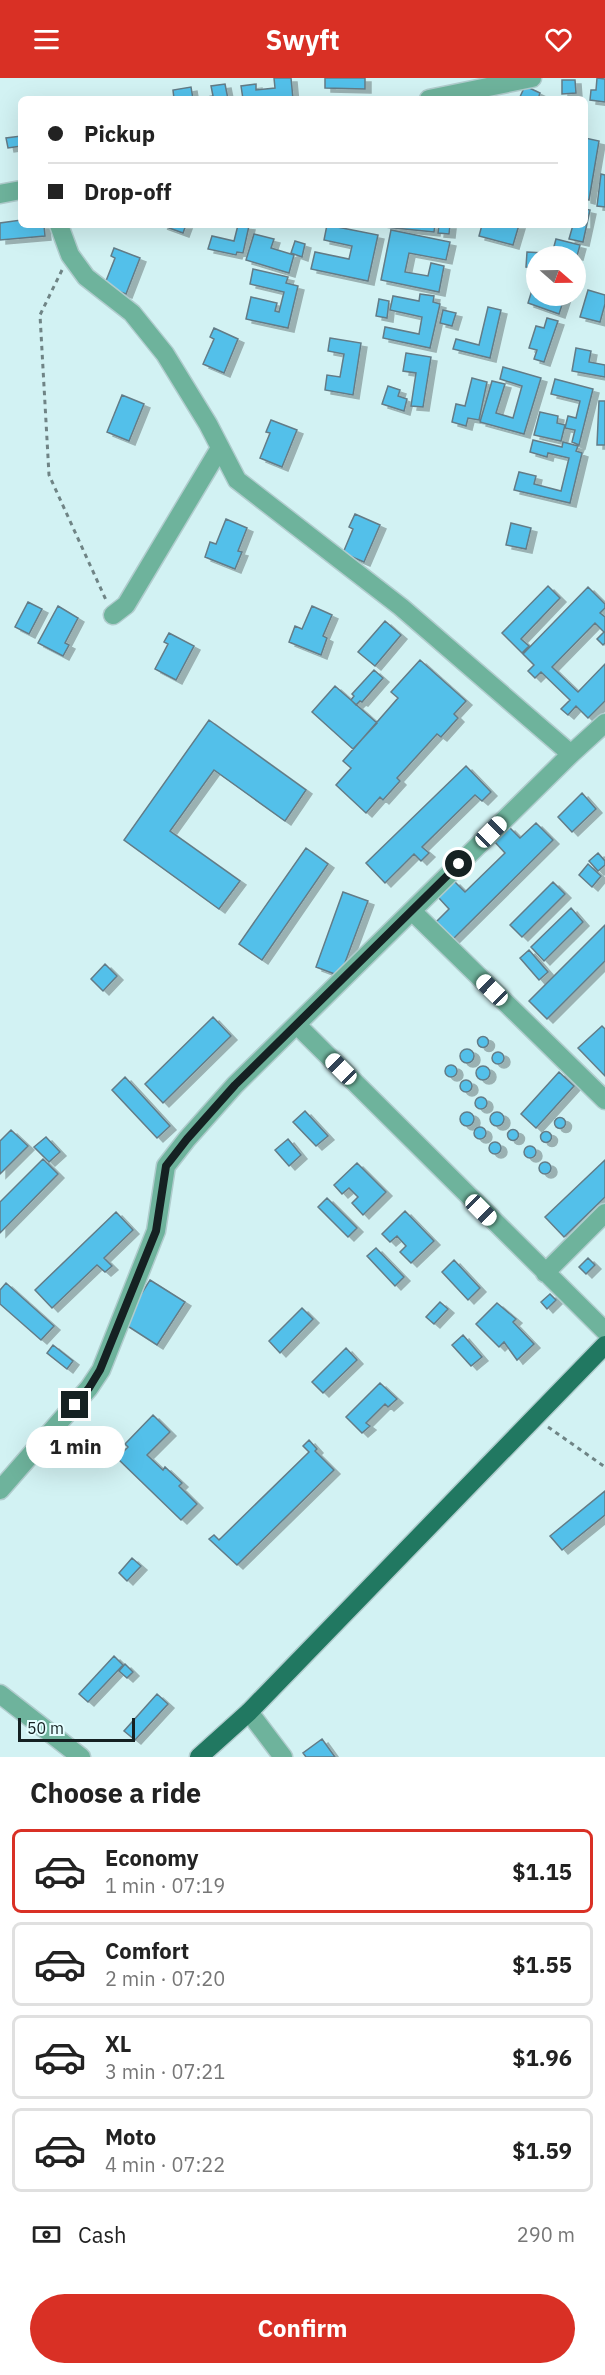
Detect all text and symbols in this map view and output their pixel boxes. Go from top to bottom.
text: Swyft [265,22,340,57]
icon: menu [30,23,63,56]
icon: heart [542,23,575,56]
text: Pickup [84,119,155,148]
text: Drop-off [84,177,171,206]
north arrow [526,246,586,306]
map controls [526,246,586,306]
car [472,813,510,851]
route start [445,850,472,877]
car [473,971,511,1009]
car [322,1050,360,1088]
car [462,1191,500,1229]
route end [61,1391,88,1418]
callout: 1 min [26,1426,124,1468]
text: 1 min [49,1433,102,1460]
scale bar [18,1715,135,1742]
text: 50 m [27,1718,64,1738]
text: Choose a ride [30,1775,201,1810]
text: Economy [105,1843,199,1872]
icon: car [33,1844,87,1898]
text: $1.15 [512,1857,572,1886]
text: 1 min · 07:19 [105,1872,225,1899]
text: Comfort [105,1936,189,1965]
icon: car [33,1937,87,1991]
text: $1.55 [512,1950,572,1979]
text: 2 min · 07:20 [105,1965,225,1992]
text: XL [105,2029,131,2058]
icon: car [33,2030,87,2084]
text: $1.96 [512,2043,572,2072]
text: 3 min · 07:21 [105,2058,225,2085]
text: Moto [105,2122,156,2151]
icon: car [33,2123,87,2177]
text: $1.59 [512,2136,572,2165]
text: 4 min · 07:22 [105,2151,225,2178]
icon: cash [30,2218,63,2251]
text: Cash [78,2220,127,2249]
text: 290 m [517,2221,575,2248]
button: Confirm [30,2294,575,2363]

